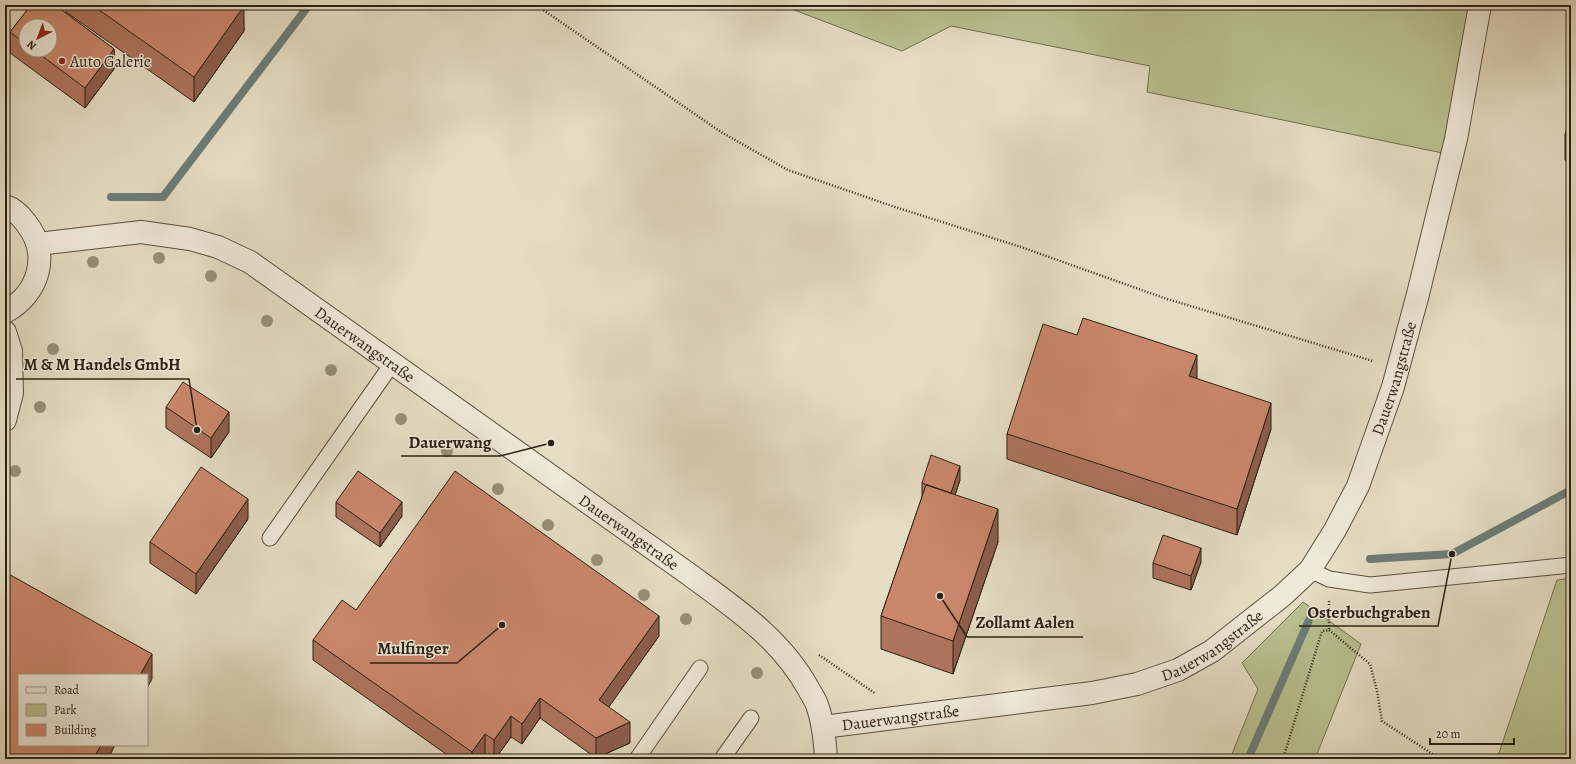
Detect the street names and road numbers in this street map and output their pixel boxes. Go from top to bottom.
street label: Dauerwangstraße [310,302,419,388]
street label: Dauerwangstraße [1367,319,1422,438]
street label: Dauerwangstraße [574,489,683,576]
street label: Dauerwangstraße [1158,605,1268,687]
street label: Dauerwangstraße [841,700,960,737]

